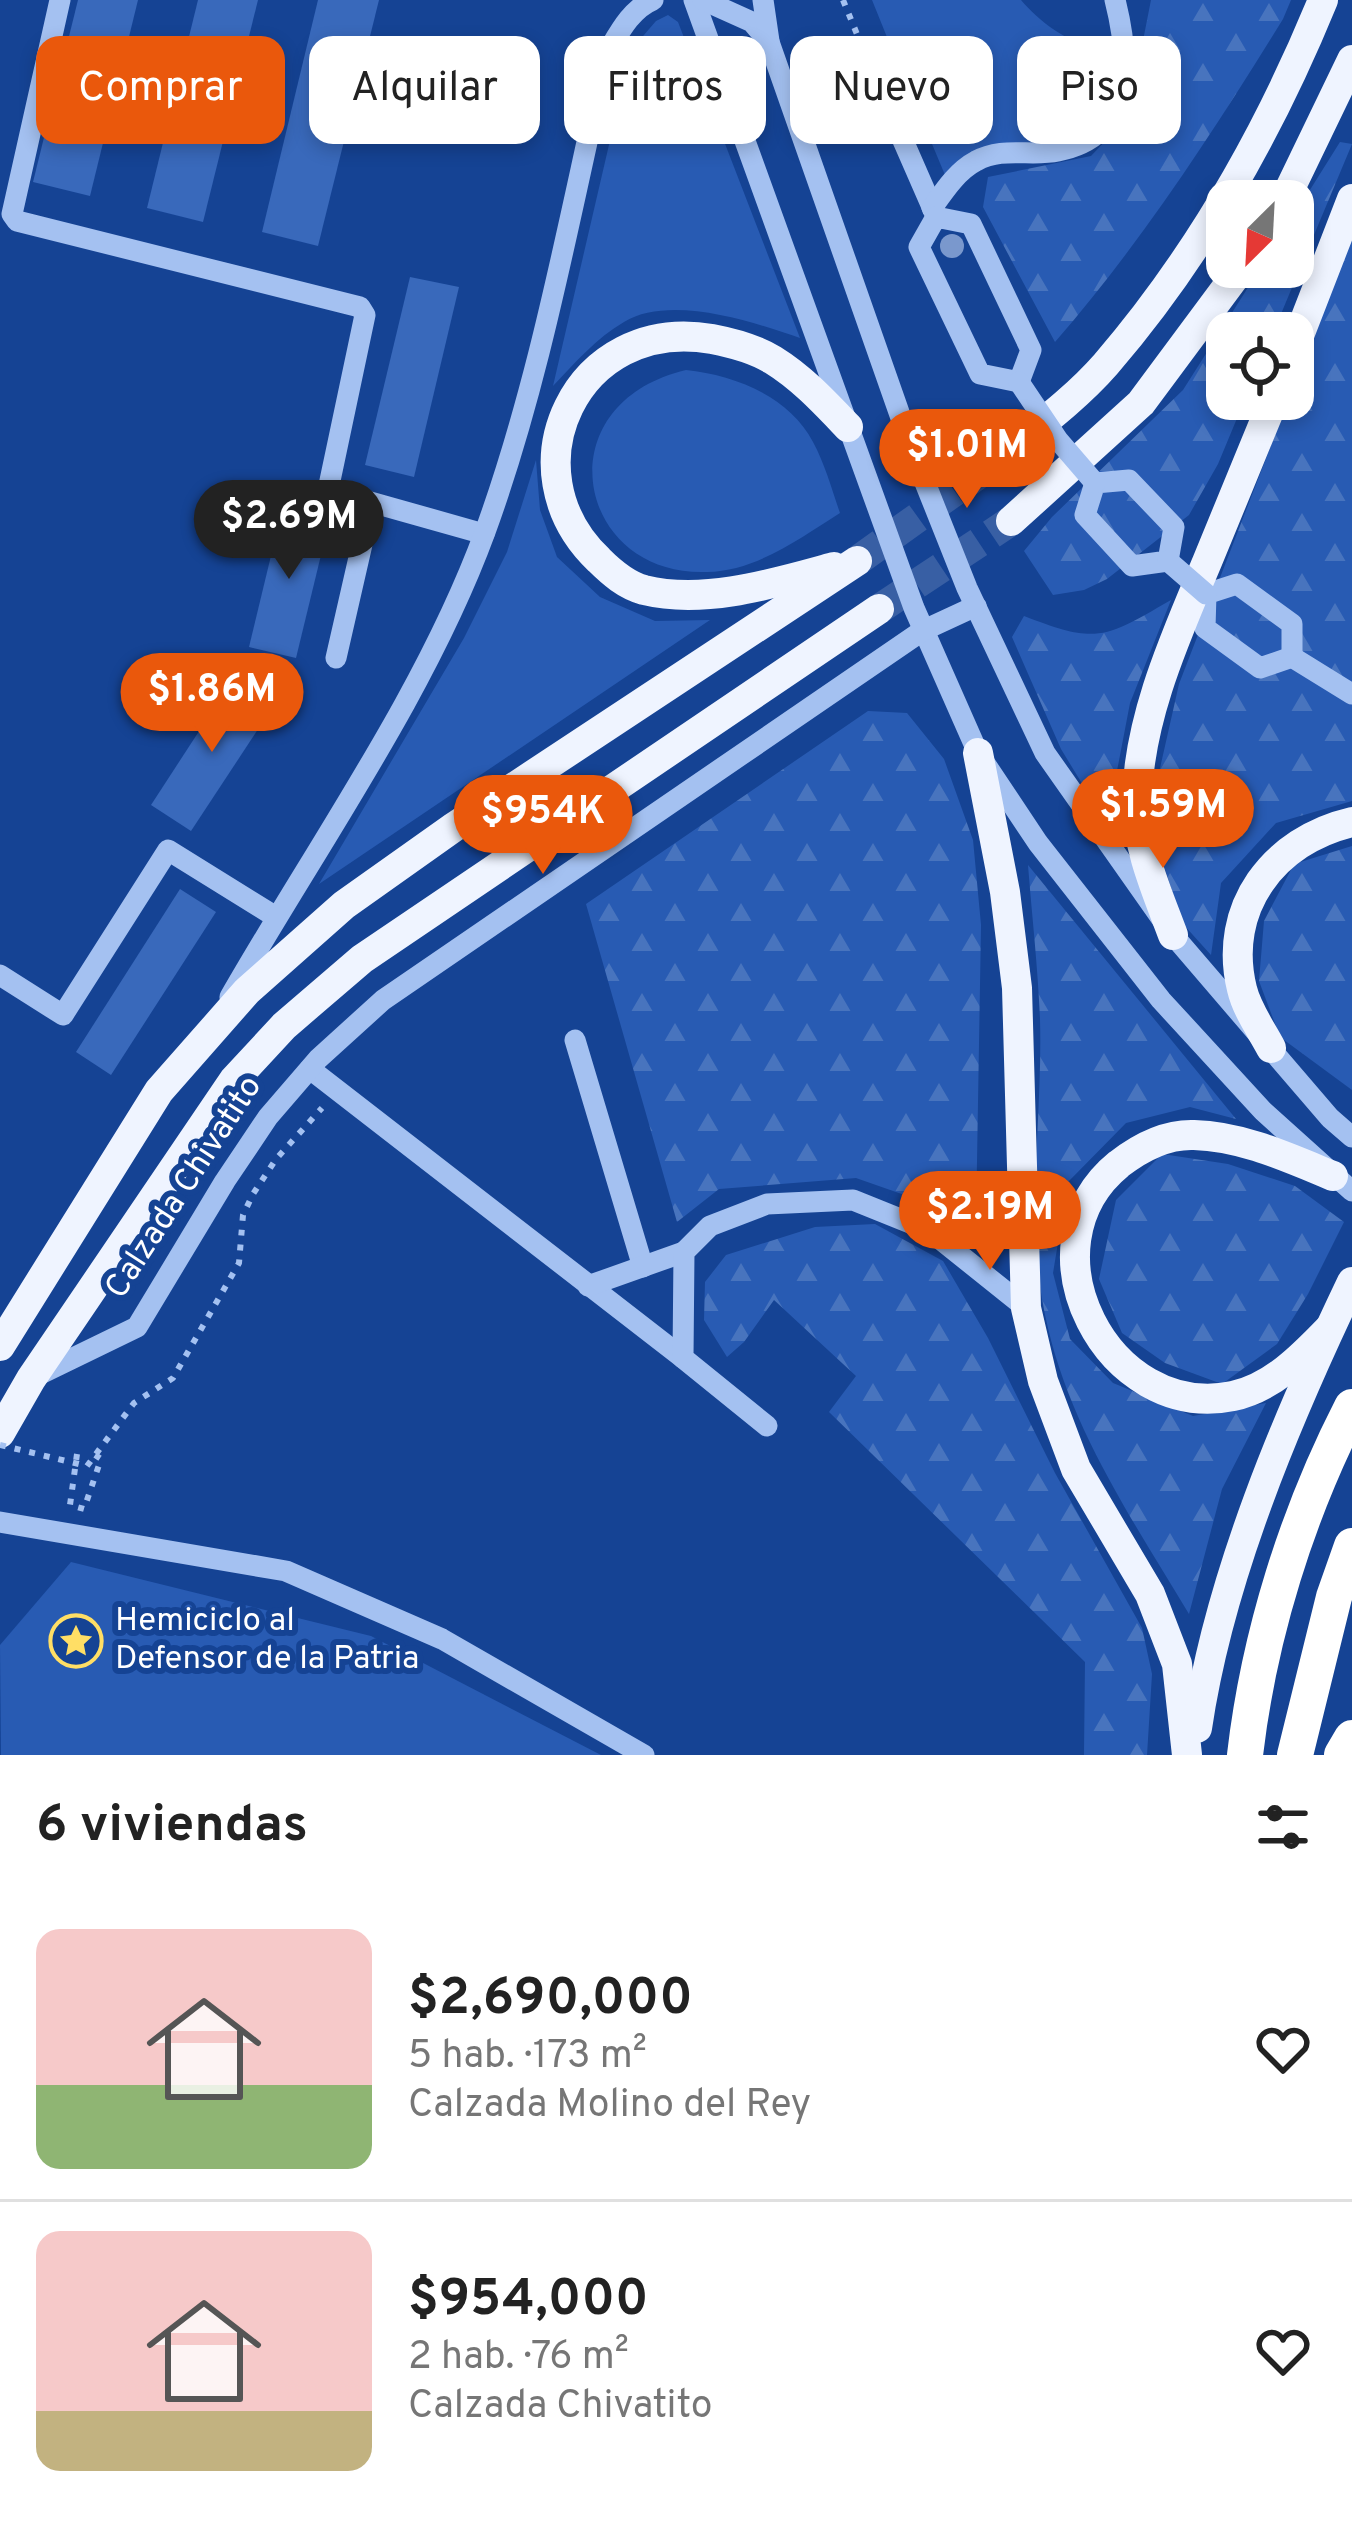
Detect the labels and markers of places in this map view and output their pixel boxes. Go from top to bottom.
pin: $1.01M [869,409,1065,511]
pin: $2.69M [191,480,387,582]
pin: $1.86M [114,653,310,755]
pin: $1.59M [1065,769,1261,871]
pin: $954K [459,775,627,877]
pin: $2.19M [892,1171,1088,1273]
place label: Hemiciclo al Defensor de la Patria [115,1601,419,1681]
place icon: Hemiciclo al Defensor de la Patria [48,1613,104,1669]

